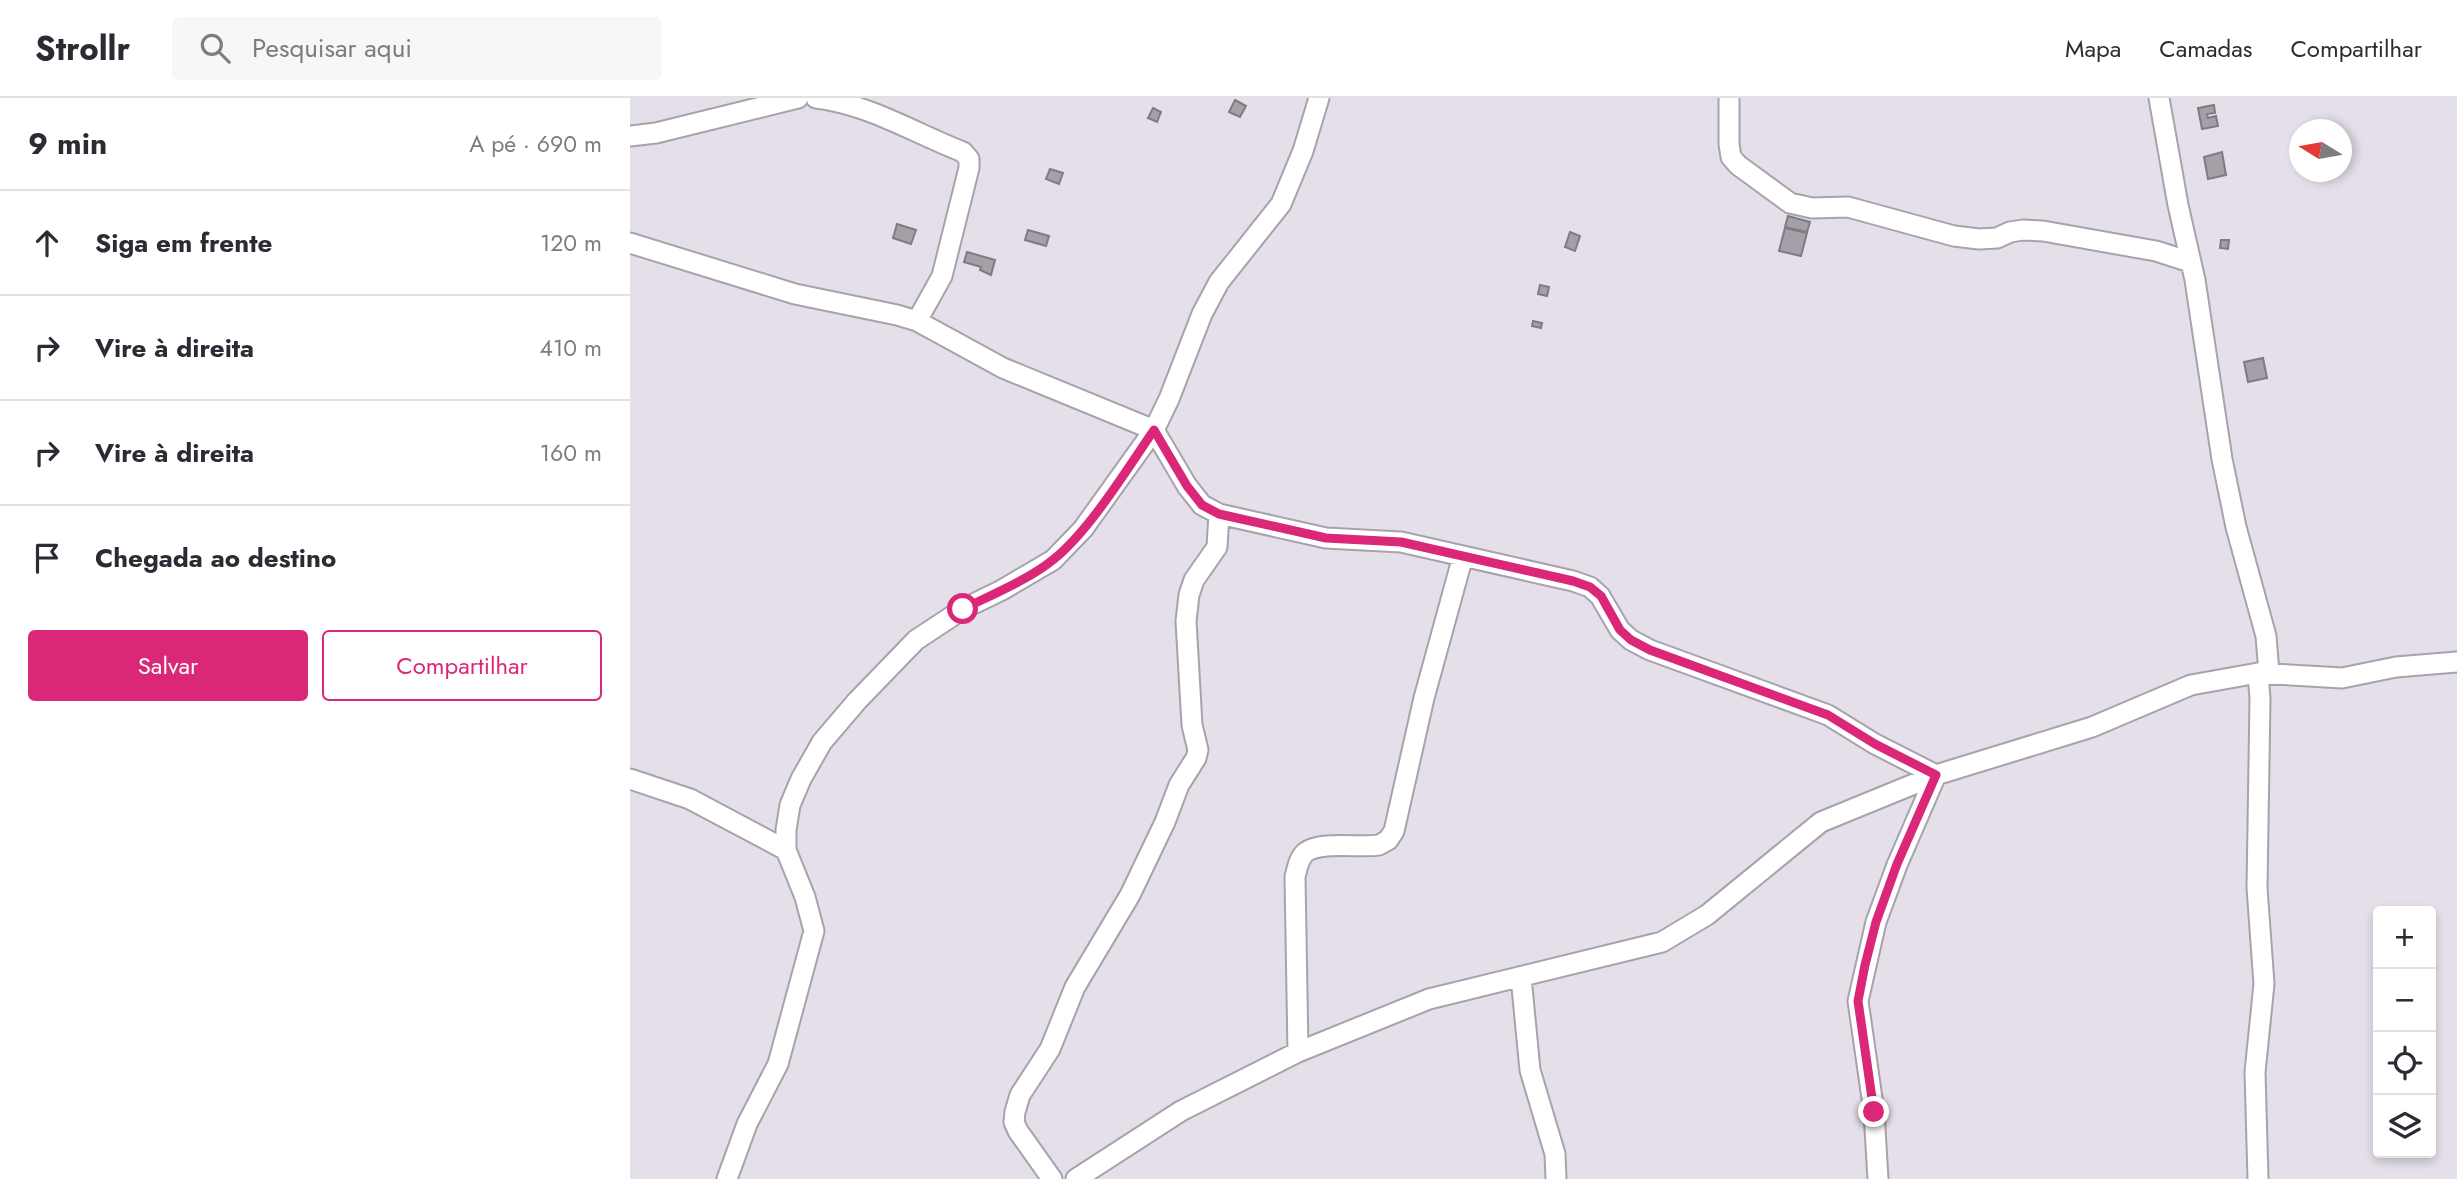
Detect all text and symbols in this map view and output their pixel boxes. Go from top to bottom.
search box [172,17,662,80]
text: Strollr [35,25,130,72]
icon: search [196,29,234,67]
text: Pesquisar aqui [252,29,412,67]
text: Mapa [2065,31,2121,66]
text: Camadas [2159,31,2252,66]
text: Compartilhar [2290,31,2422,66]
north arrow [2289,119,2352,182]
text: 9 min [28,122,107,165]
text: A pé · 690 m [469,127,602,161]
icon: ahead [28,224,66,262]
text: Siga em frente [95,224,272,262]
text: 120 m [540,226,602,260]
icon: right [28,329,66,367]
text: Vire à direita [95,329,254,367]
text: 410 m [540,331,602,365]
icon: right [28,434,66,472]
text: Vire à direita [95,434,254,472]
text: 160 m [540,436,602,470]
icon: arrive [28,539,66,577]
text: Chegada ao destino [95,539,336,577]
route start [947,593,978,624]
button: Salvar [28,630,308,701]
button: Compartilhar [322,630,602,701]
map controls [2373,906,2436,1158]
button: + [2373,906,2436,969]
button: − [2373,969,2436,1032]
button: locate [2373,1032,2436,1095]
button: layers [2373,1095,2436,1158]
route end [1858,1096,1889,1127]

